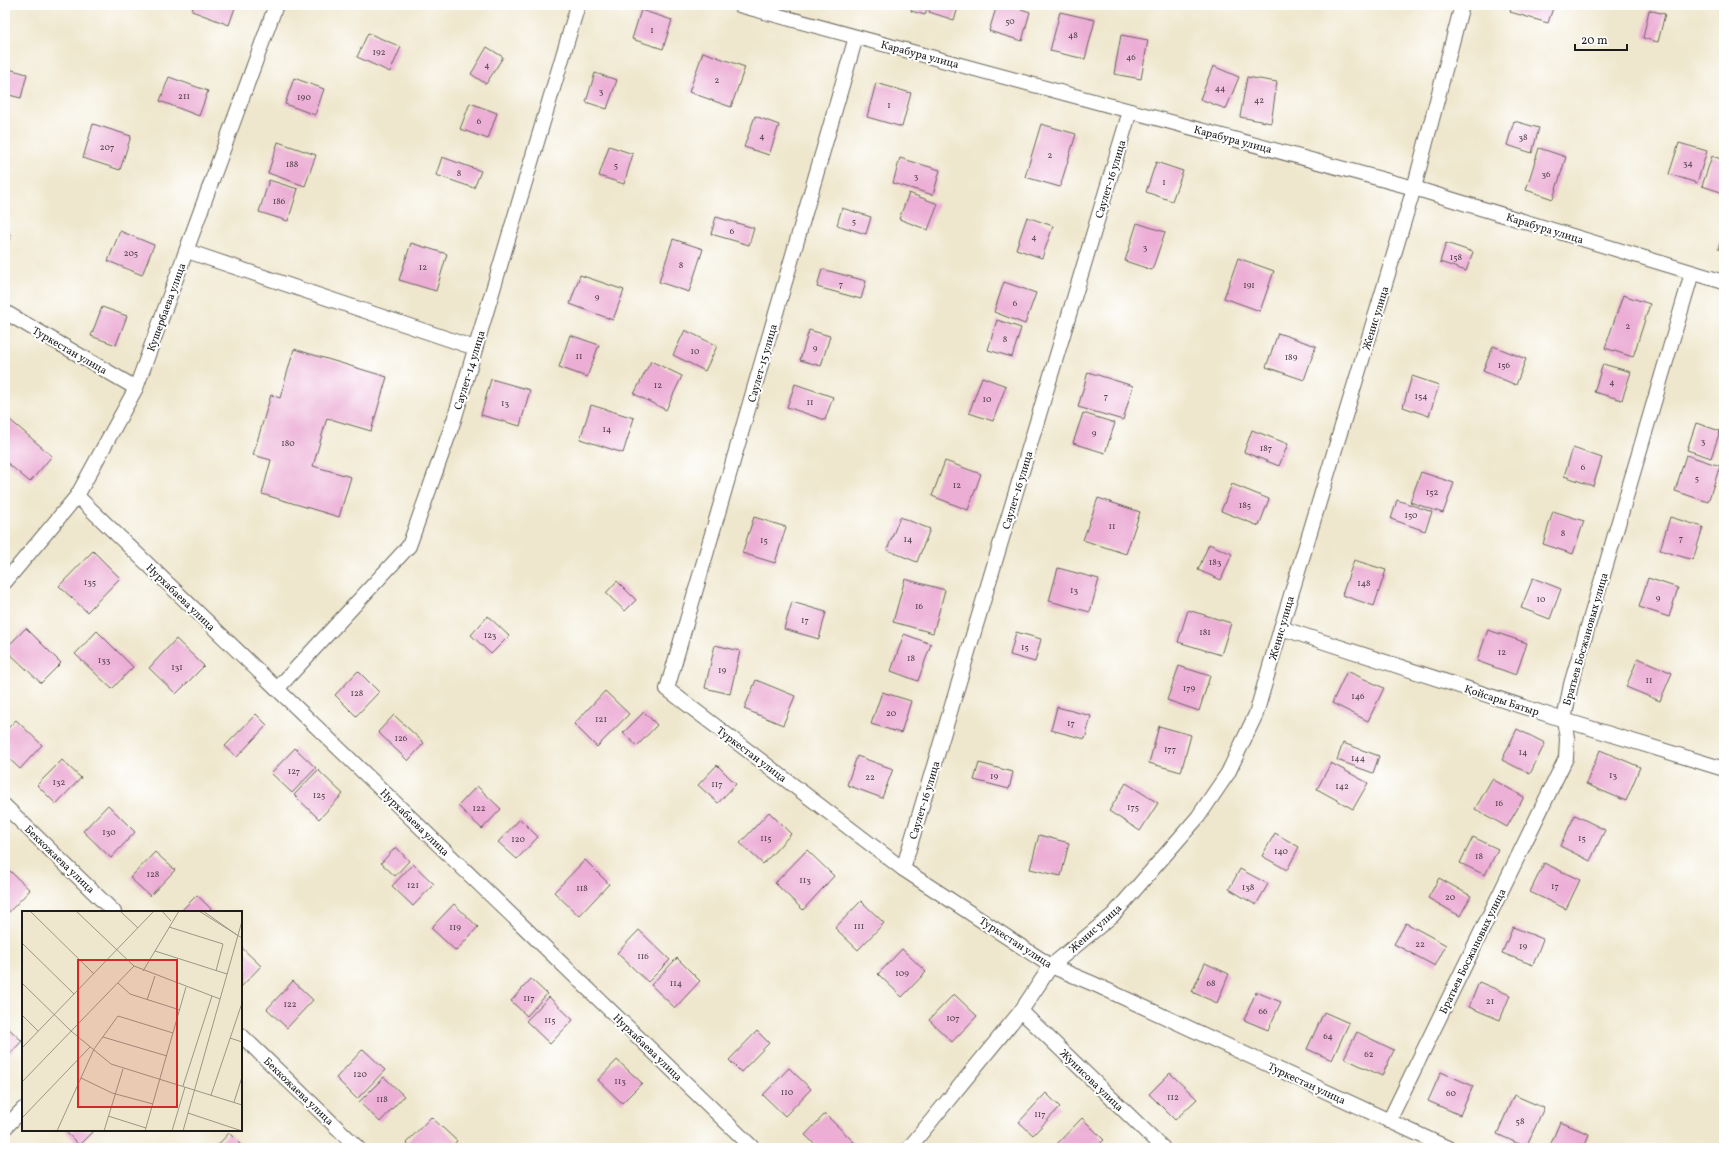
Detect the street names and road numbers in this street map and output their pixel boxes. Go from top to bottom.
street label: Карабура улица [879,38,961,73]
street label: Карабура улица [1192,123,1274,158]
street label: Саулет-16 улица [1092,138,1131,221]
street label: Карабура улица [1504,211,1586,249]
street label: Кушербаева улица [144,261,191,354]
street label: Женис улица [1360,284,1393,352]
street label: Саулет-15 улица [745,322,782,404]
street label: Туркестан улица [29,324,110,379]
street label: Саулет-14 улица [451,328,490,412]
street label: Саулет-16 улица [999,449,1038,532]
street label: Нурхабаева улица [142,561,218,636]
street label: Братьев Босжановых улица [1560,571,1613,708]
street label: Женис улица [1266,594,1299,662]
street label: Қойсары Батыр [1462,682,1541,721]
street label: Туркестан улица [713,724,790,787]
street label: Саулет-16 улица [906,759,945,842]
street label: Нурхабаева улица [376,786,452,861]
street label: Беккожаева улица [21,823,98,898]
street label: Братьев Босжановых улица [1436,886,1511,1017]
street label: Женис улица [1066,901,1126,957]
street label: Туркестан улица [976,914,1055,973]
street label: Нурхабаева улица [609,1011,685,1086]
street label: Жунисова улица [1056,1047,1127,1116]
street label: Беккожаева улица [260,1055,337,1130]
street label: Туркестан улица [1265,1060,1348,1109]

